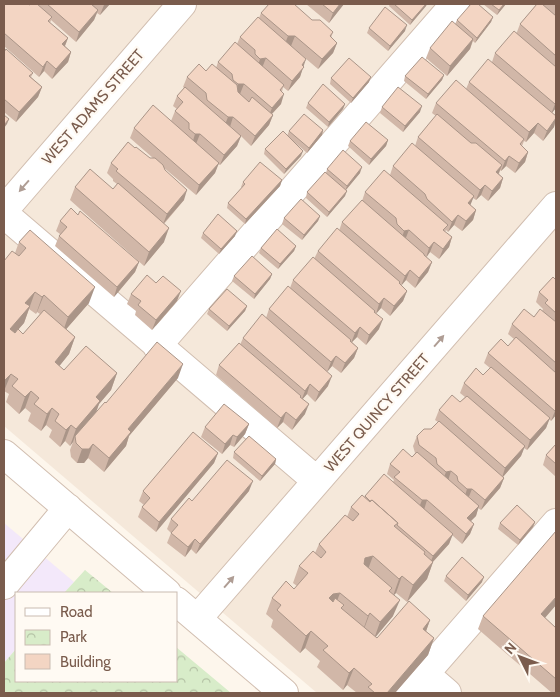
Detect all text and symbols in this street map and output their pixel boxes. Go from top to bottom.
street label: WEST ADAMS STREET [38,46,148,168]
one-way arrow [18,180,30,192]
one-way arrow [433,335,445,347]
street label: WEST QUINCY STREET [321,350,433,476]
one-way arrow [224,576,235,589]
legend [15,592,178,682]
text: Road [60,603,93,621]
text: Park [60,628,87,646]
north arrow [495,632,545,682]
text: N [500,639,520,658]
text: Building [60,653,111,671]

